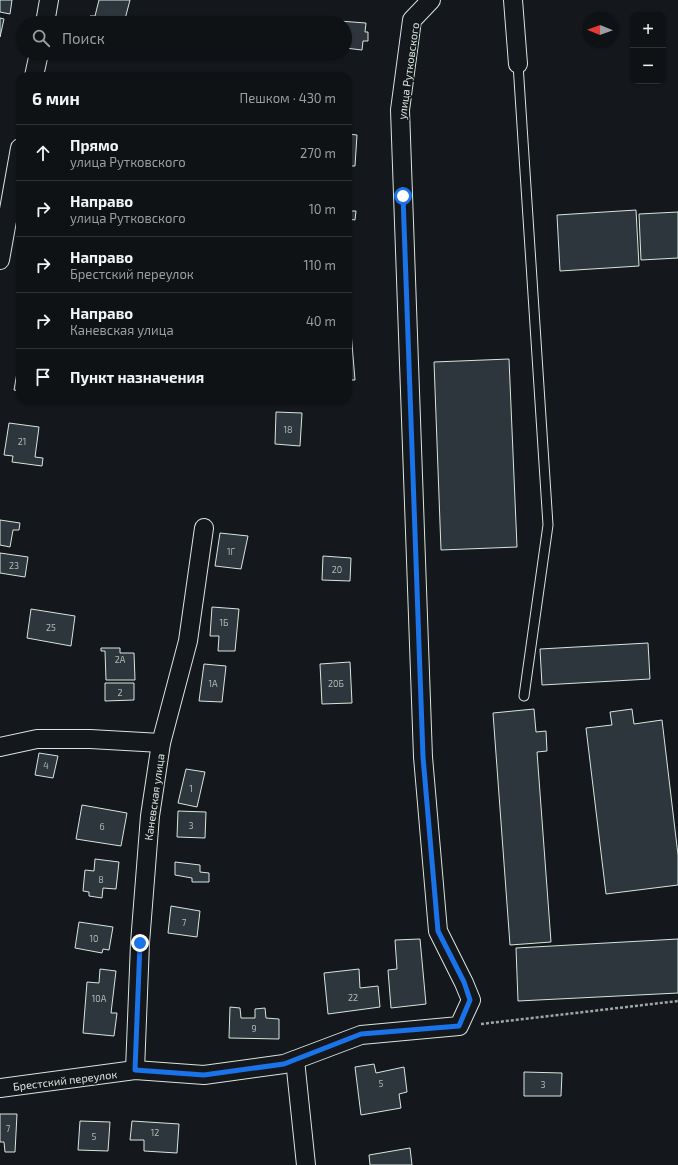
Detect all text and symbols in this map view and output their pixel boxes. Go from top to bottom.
north arrow [582,12,618,48]
map controls [630,12,666,84]
button: + [630,12,666,48]
search box [16,16,352,60]
street label: улица Рутковского [395,22,422,121]
icon: search [30,27,52,49]
text: Поиск [62,29,105,47]
button: − [630,48,666,84]
text: 6 мин [32,88,80,108]
text: Пешком · 430 m [240,90,336,106]
text: Прямо [70,136,119,154]
icon: ahead [32,142,54,164]
text: 270 m [300,145,336,161]
text: улица Рутковского [70,154,186,170]
route start [394,187,412,205]
text: Направо [70,192,133,210]
icon: right [32,198,54,220]
text: 10 m [309,201,336,217]
text: улица Рутковского [70,210,186,226]
text: Направо [70,248,133,266]
icon: right [32,254,54,276]
text: 110 m [304,257,336,273]
text: Брестский переулок [70,266,194,282]
text: Направо [70,304,133,322]
icon: right [32,310,54,332]
text: 40 m [306,313,336,329]
text: Каневская улица [70,322,174,338]
icon: arrive [32,366,54,388]
text: Пункт назначения [70,368,204,386]
house number: 18 [283,424,293,435]
house number: 21 [18,436,26,447]
house number: 1Г [227,546,235,557]
house number: 23 [9,560,19,571]
house number: 20 [332,564,342,575]
house number: 1Б [220,617,228,628]
house number: 25 [46,622,56,633]
house number: 2А [115,654,126,665]
house number: 1А [208,678,218,689]
house number: 20Б [328,678,344,689]
house number: 2 [117,687,123,698]
street label: Каневская улица [141,753,168,841]
house number: 4 [43,760,49,771]
house number: 1 [189,783,193,794]
house number: 3 [188,820,194,831]
house number: 6 [99,821,105,832]
house number: 8 [98,874,104,885]
house number: 7 [182,917,187,928]
house number: 10 [89,933,99,944]
route end [131,934,149,952]
house number: 22 [348,992,358,1003]
house number: 10А [92,993,107,1004]
house number: 9 [251,1023,257,1034]
street label: Брестский переулок [12,1067,118,1094]
house number: 5 [379,1078,384,1089]
house number: 3 [540,1079,546,1090]
house number: 7 [6,1123,11,1134]
house number: 12 [151,1127,159,1138]
house number: 5 [92,1131,97,1142]

